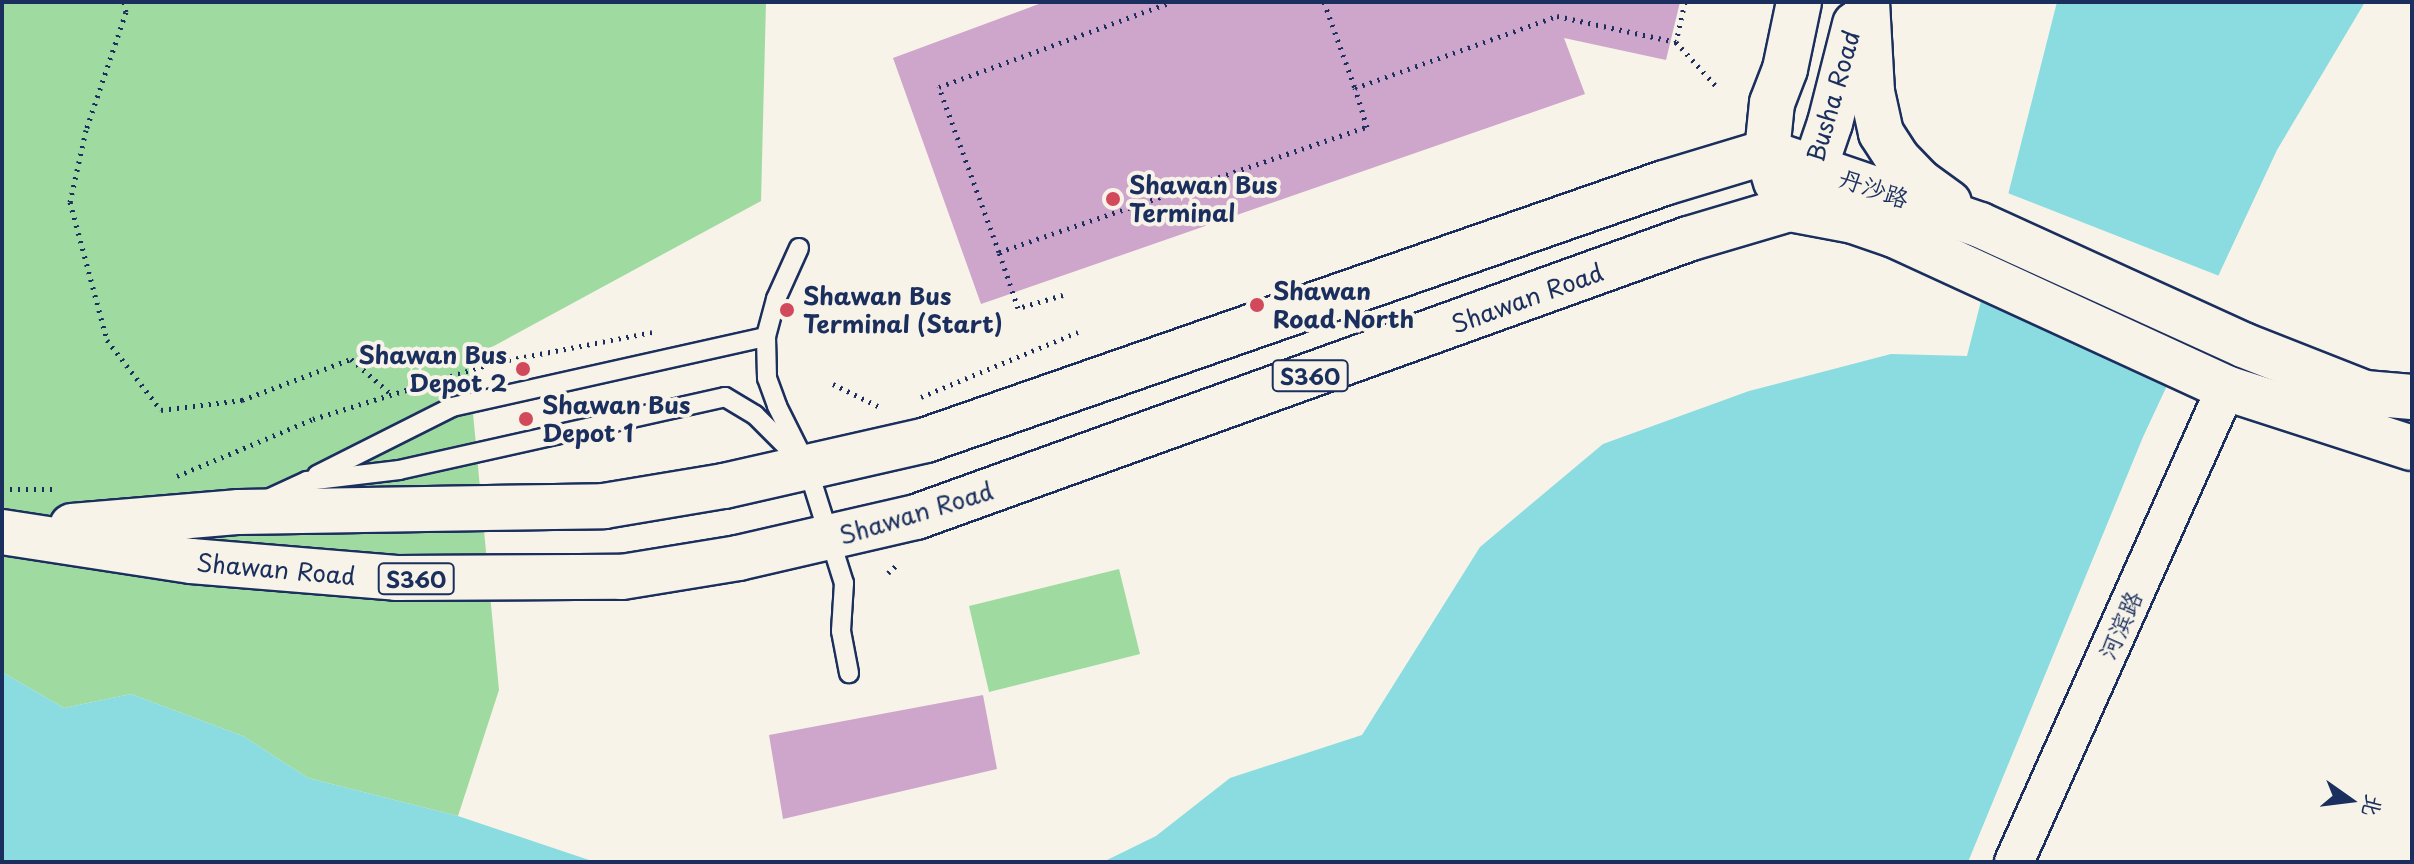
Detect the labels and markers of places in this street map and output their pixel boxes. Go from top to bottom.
place label: Shawan Bus Terminal [1129,171,1277,227]
marker: Shawan Bus Terminal [1104,190,1122,208]
place label: Shawan Road North [1273,277,1414,333]
place label: Shawan Bus Terminal (Start) [803,282,1002,338]
marker: Shawan Road North [1248,296,1266,314]
marker: Shawan Bus Terminal (Start) [778,301,796,319]
place label: Shawan Bus Depot 2 [359,341,507,397]
marker: Shawan Bus Depot 2 [514,360,532,378]
place label: Shawan Bus Depot 1 [542,391,690,447]
marker: Shawan Bus Depot 1 [517,410,535,428]

